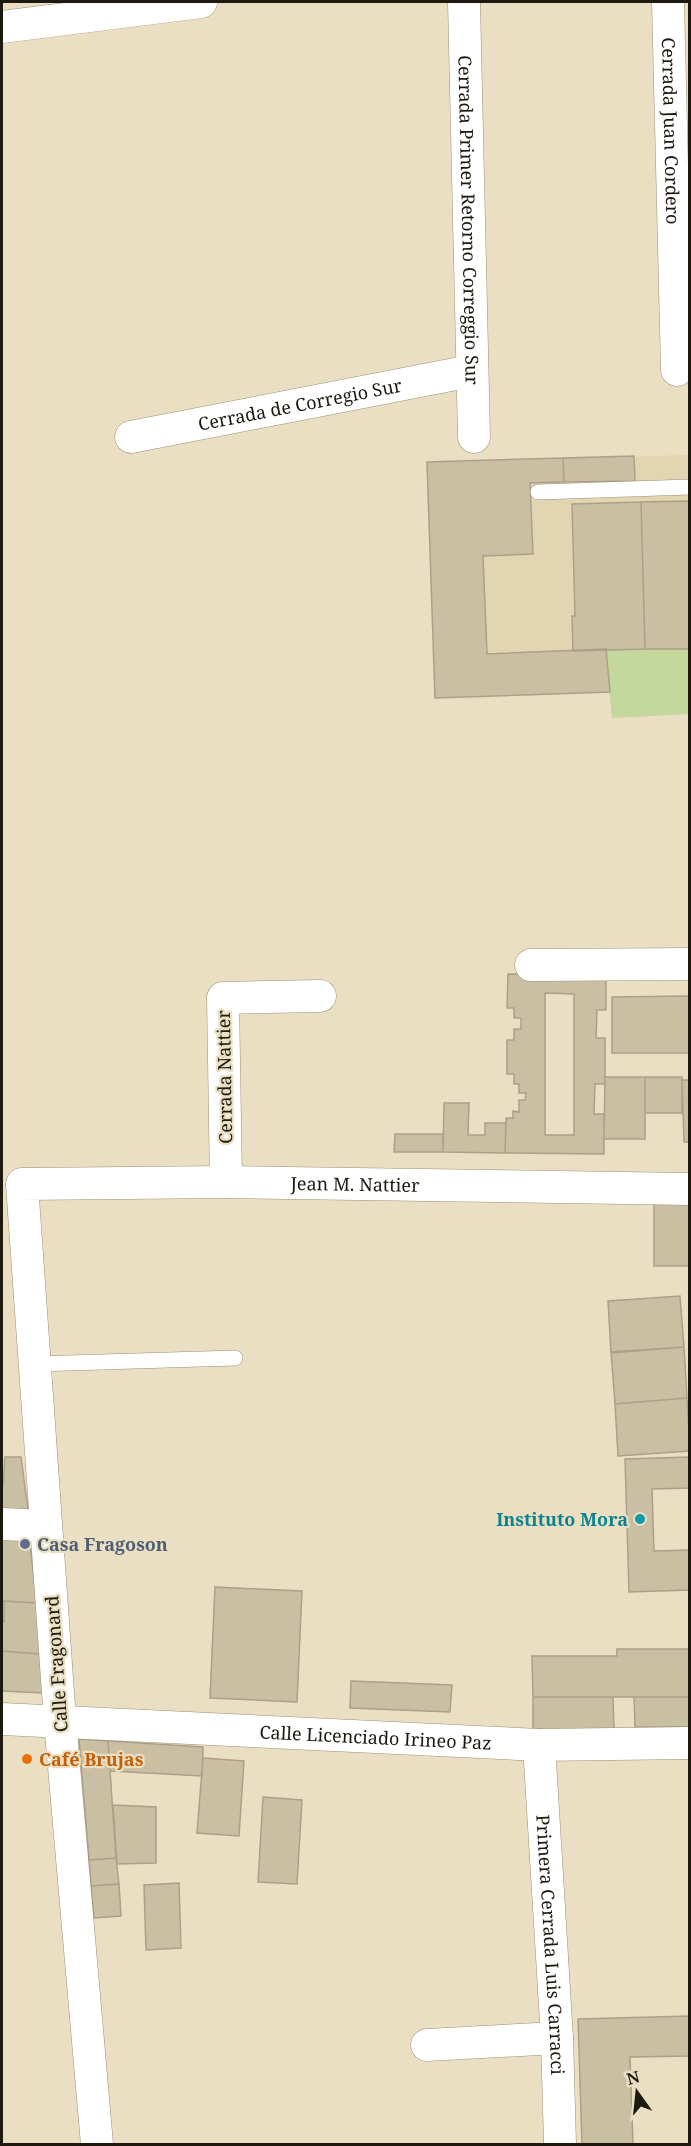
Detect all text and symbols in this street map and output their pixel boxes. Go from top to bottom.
street label: Cerrada Juan Cordero [657,37,685,225]
street label: Cerrada Primer Retorno Correggio Sur [453,55,485,386]
street label: Cerrada de Corregio Sur [196,373,404,436]
street label: Cerrada Nattier [211,1009,237,1144]
street label: Jean M. Nattier [289,1171,420,1197]
place label: Instituto Mora [496,1507,628,1531]
marker: Instituto Mora [633,1512,647,1526]
place label: Casa Fragoson [37,1532,168,1556]
marker: Casa Fragoson [18,1537,32,1551]
street label: Calle Fragonard [39,1595,73,1733]
street label: Calle Licenciado Irineo Paz [259,1719,492,1755]
place label: Café Brujas [39,1747,144,1771]
marker: Café Brujas [20,1752,34,1766]
street label: Primera Cerrada Luis Carracci [531,1814,570,2075]
north arrow [607,2062,667,2122]
text: N [624,2065,642,2090]

